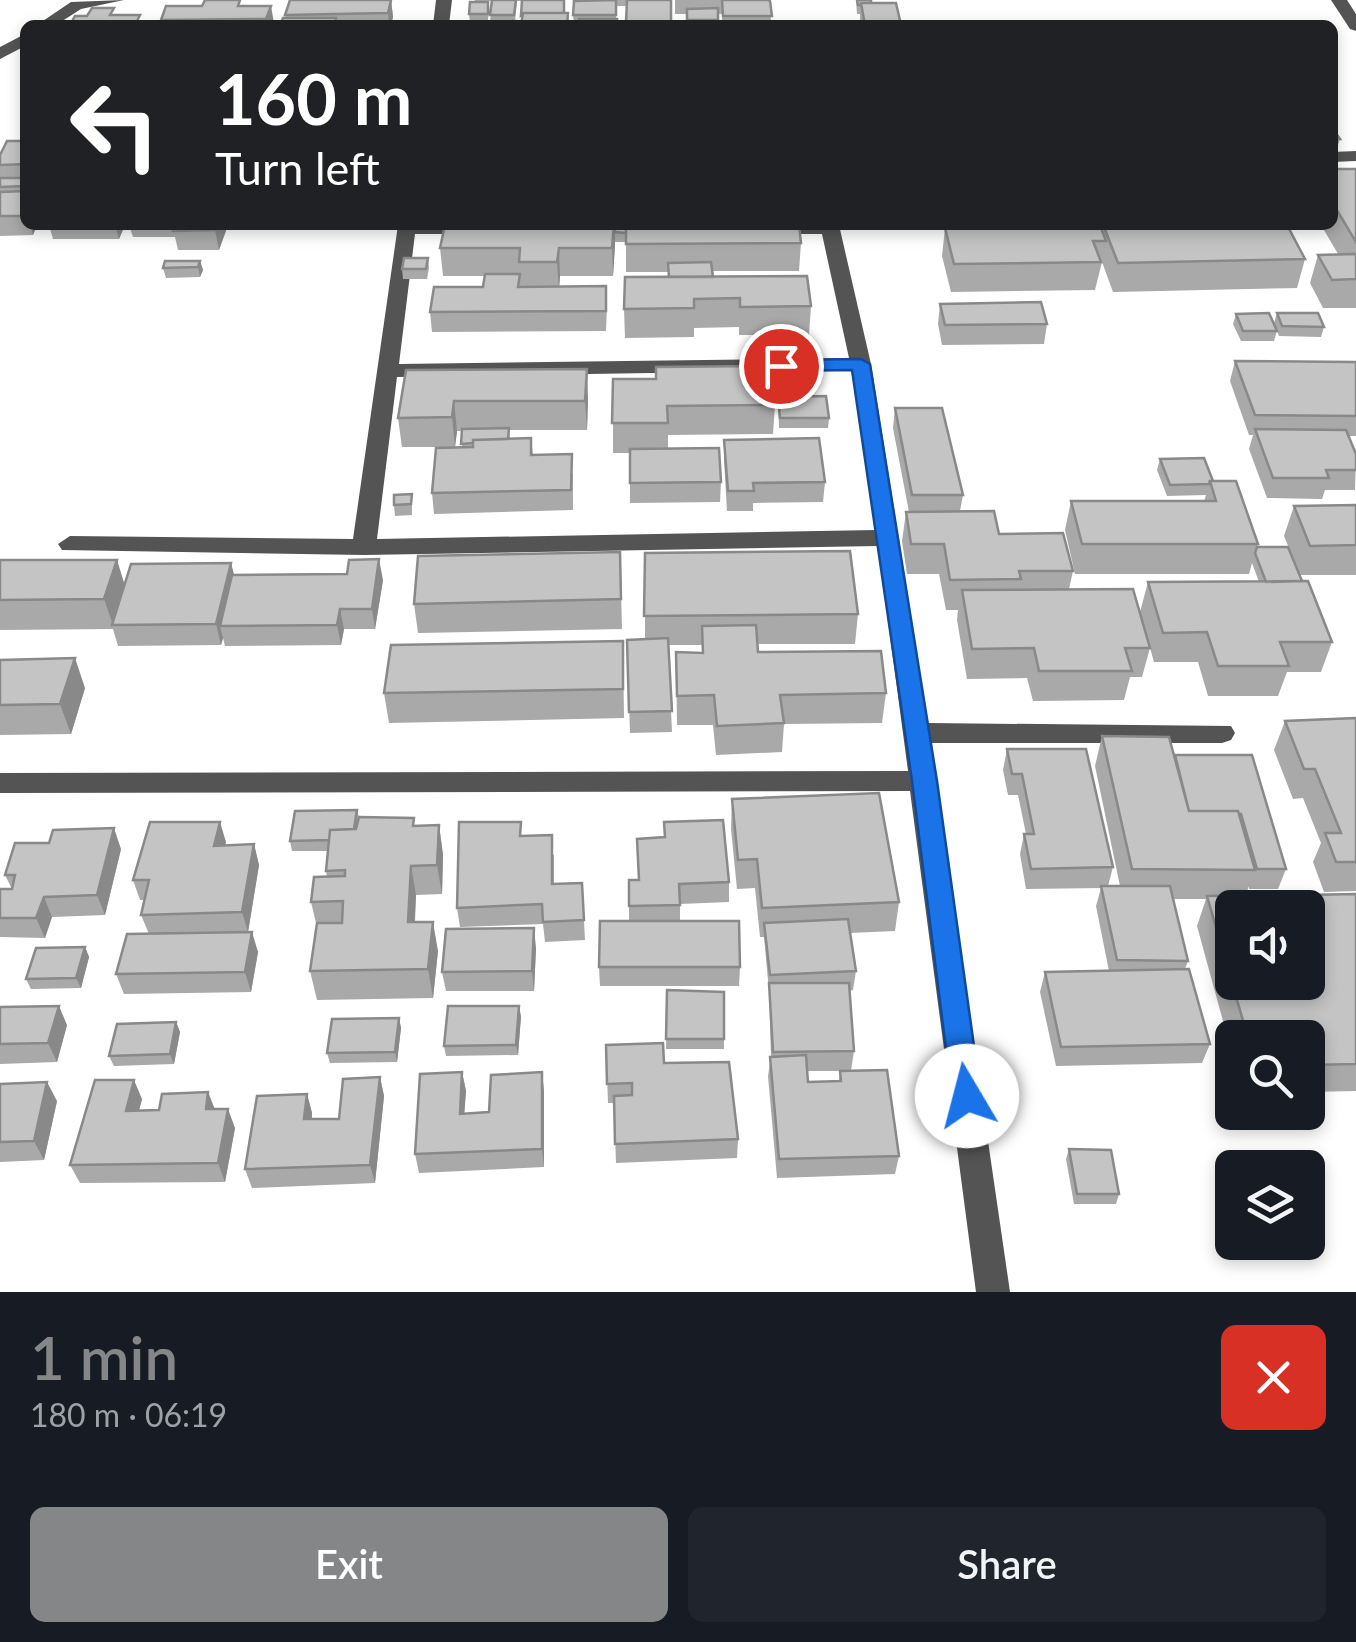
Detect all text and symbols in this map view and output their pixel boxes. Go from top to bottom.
text: 160 m [215,56,412,140]
icon: left [50,60,180,190]
text: Turn left [215,141,380,195]
pin [739,324,824,409]
icon: arrive [754,339,809,394]
map controls [1215,890,1325,1260]
button: sound [1215,890,1325,1000]
button: search [1215,1020,1325,1130]
position arrow [915,1044,1019,1148]
button: layers [1215,1150,1325,1260]
text: 1 min [30,1321,178,1393]
button: close [1221,1325,1326,1430]
text: 180 m · 06:19 [30,1395,227,1434]
button: Exit [30,1507,668,1622]
button: Share [688,1507,1326,1622]

